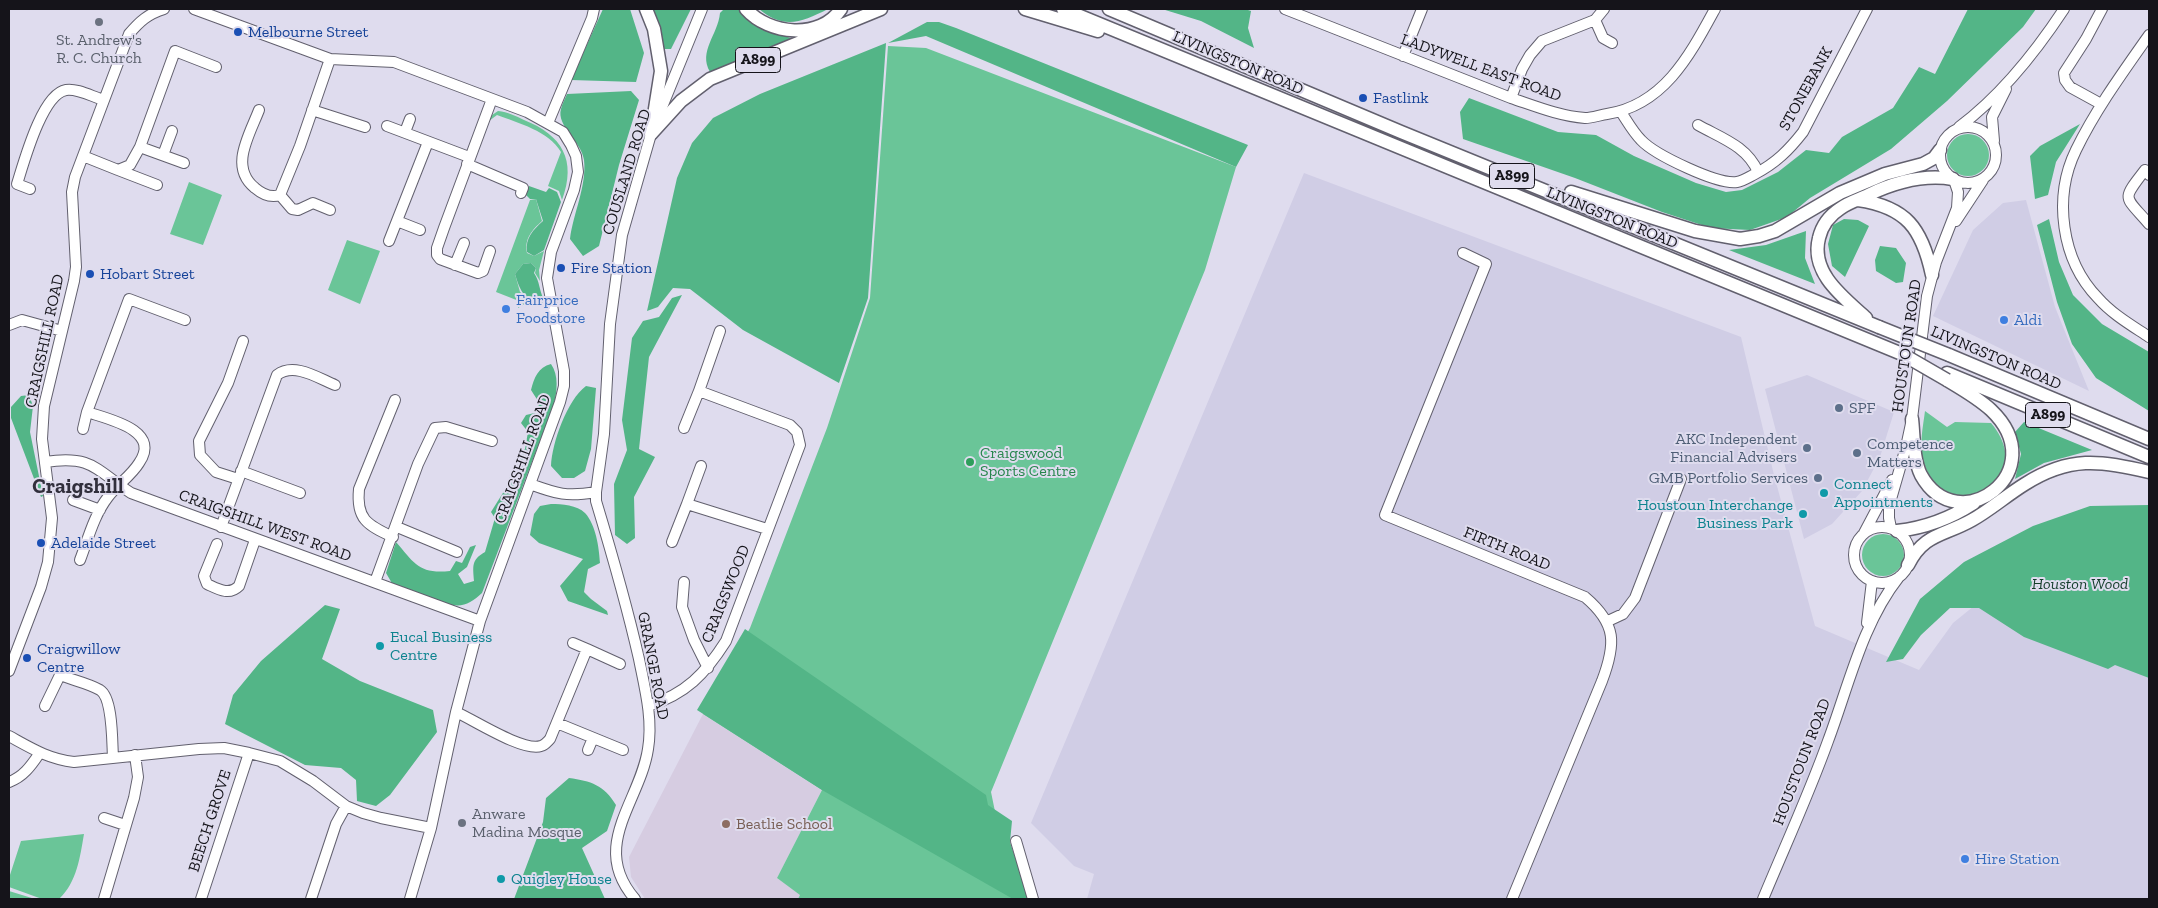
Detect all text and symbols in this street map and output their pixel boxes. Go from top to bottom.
marker: St. Andrew's R. C. Church [93,16,105,28]
place label: Melbourne Street [248,22,368,42]
marker: Melbourne Street [232,26,244,38]
street label: LIVINGSTON ROAD [1170,27,1306,99]
place label: St. Andrew's R. C. Church [56,30,142,68]
street label: LADYWELL EAST ROAD [1398,30,1564,106]
street label: STONEBANK [1775,44,1837,134]
road number: A899 [736,48,780,72]
place label: Fastlink [1373,88,1429,108]
marker: Fastlink [1357,92,1369,104]
street label: COUSLAND ROAD [599,107,655,237]
road number: A899 [1490,164,1534,188]
street label: LIVINGSTON ROAD [1544,183,1680,253]
place label: Fire Station [571,258,652,278]
marker: Fire Station [555,262,567,274]
place label: Hobart Street [100,264,195,284]
marker: Hobart Street [84,268,96,280]
street label: CRAIGSHILL ROAD [21,272,69,410]
street label: HOUSTOUN ROAD [1888,278,1926,414]
place label: Fairprice Foodstore [516,290,585,328]
marker: Fairprice Foodstore [500,303,512,315]
place label: Aldi [2014,310,2042,330]
marker: Aldi [1998,314,2010,326]
street label: LIVINGSTON ROAD [1928,322,2064,394]
street label: CRAIGSHILL ROAD [491,392,555,526]
place label: SPF [1849,398,1876,418]
marker: SPF [1833,402,1845,414]
road number: A899 [2026,402,2070,428]
place label: AKC Independent Financial Advisers [1670,429,1797,467]
place label: Competence Matters [1867,434,1953,472]
marker: AKC Independent Financial Advisers [1801,442,1813,454]
place label: Craigswood Sports Centre [980,443,1076,481]
marker: Competence Matters [1851,447,1863,459]
marker: Craigswood Sports Centre [964,456,976,468]
place label: GMB Portfolio Services [1649,468,1808,488]
marker: GMB Portfolio Services [1812,472,1824,484]
district label: Craigshill [32,474,124,500]
place label: Connect Appointments [1834,474,1933,512]
street label: CRAIGSHILL WEST ROAD [176,486,354,566]
marker: Connect Appointments [1818,487,1830,499]
place label: Houstoun Interchange Business Park [1637,495,1793,533]
marker: Houstoun Interchange Business Park [1797,508,1809,520]
street label: FIRTH ROAD [1461,523,1553,575]
place label: Adelaide Street [51,533,156,553]
marker: Adelaide Street [35,537,47,549]
street label: CRAIGSWOOD [698,542,754,646]
park label: Houston Wood [2032,574,2128,594]
street label: GRANGE ROAD [633,610,673,722]
place label: Eucal Business Centre [390,627,492,665]
place label: Craigwillow Centre [37,639,121,677]
marker: Eucal Business Centre [374,640,386,652]
marker: Craigwillow Centre [21,652,33,664]
street label: HOUSTOUN ROAD [1769,696,1835,828]
street label: BEECH GROVE [184,767,236,875]
place label: Anware Madina Mosque [472,804,581,842]
place label: Beatlie School [736,814,832,834]
marker: Anware Madina Mosque [456,817,468,829]
marker: Beatlie School [720,818,732,830]
place label: Hire Station [1975,849,2059,869]
marker: Hire Station [1959,853,1971,865]
place label: Quigley House [511,869,612,889]
marker: Quigley House [495,873,507,885]

